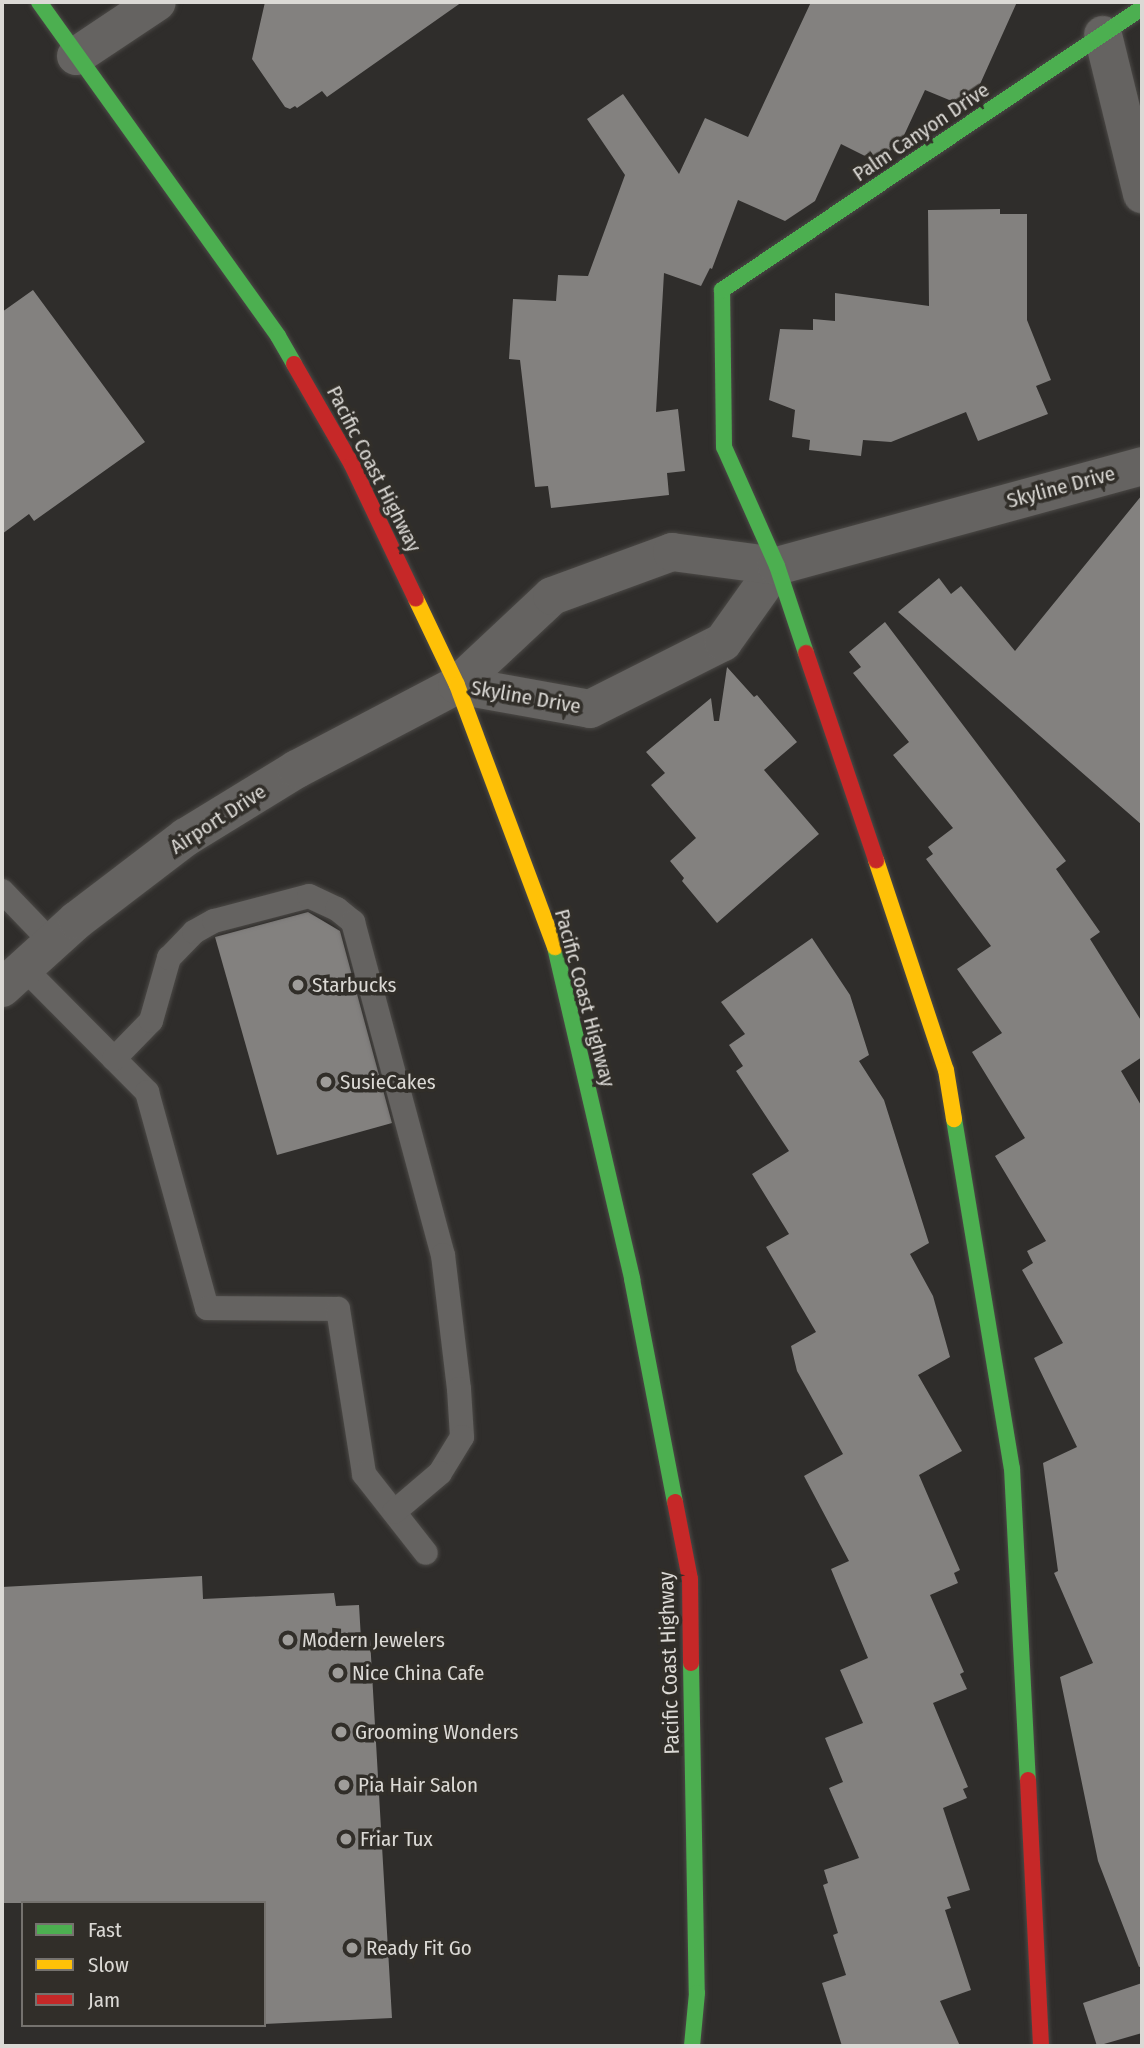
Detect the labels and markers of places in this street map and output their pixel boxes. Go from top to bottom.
place label: Starbucks [312,972,397,998]
marker: Starbucks [290,977,306,993]
place label: SusieCakes [340,1069,436,1095]
marker: SusieCakes [318,1074,334,1090]
place label: Modern Jewelers [302,1627,445,1653]
marker: Modern Jewelers [280,1632,296,1648]
place label: Nice China Cafe [352,1660,484,1686]
marker: Nice China Cafe [330,1665,346,1681]
place label: Grooming Wonders [355,1719,518,1745]
marker: Grooming Wonders [333,1724,349,1740]
place label: Pia Hair Salon [358,1772,478,1798]
marker: Pia Hair Salon [336,1777,352,1793]
place label: Friar Tux [360,1826,433,1852]
marker: Friar Tux [338,1831,354,1847]
place label: Ready Fit Go [366,1935,472,1961]
marker: Ready Fit Go [344,1940,360,1956]

